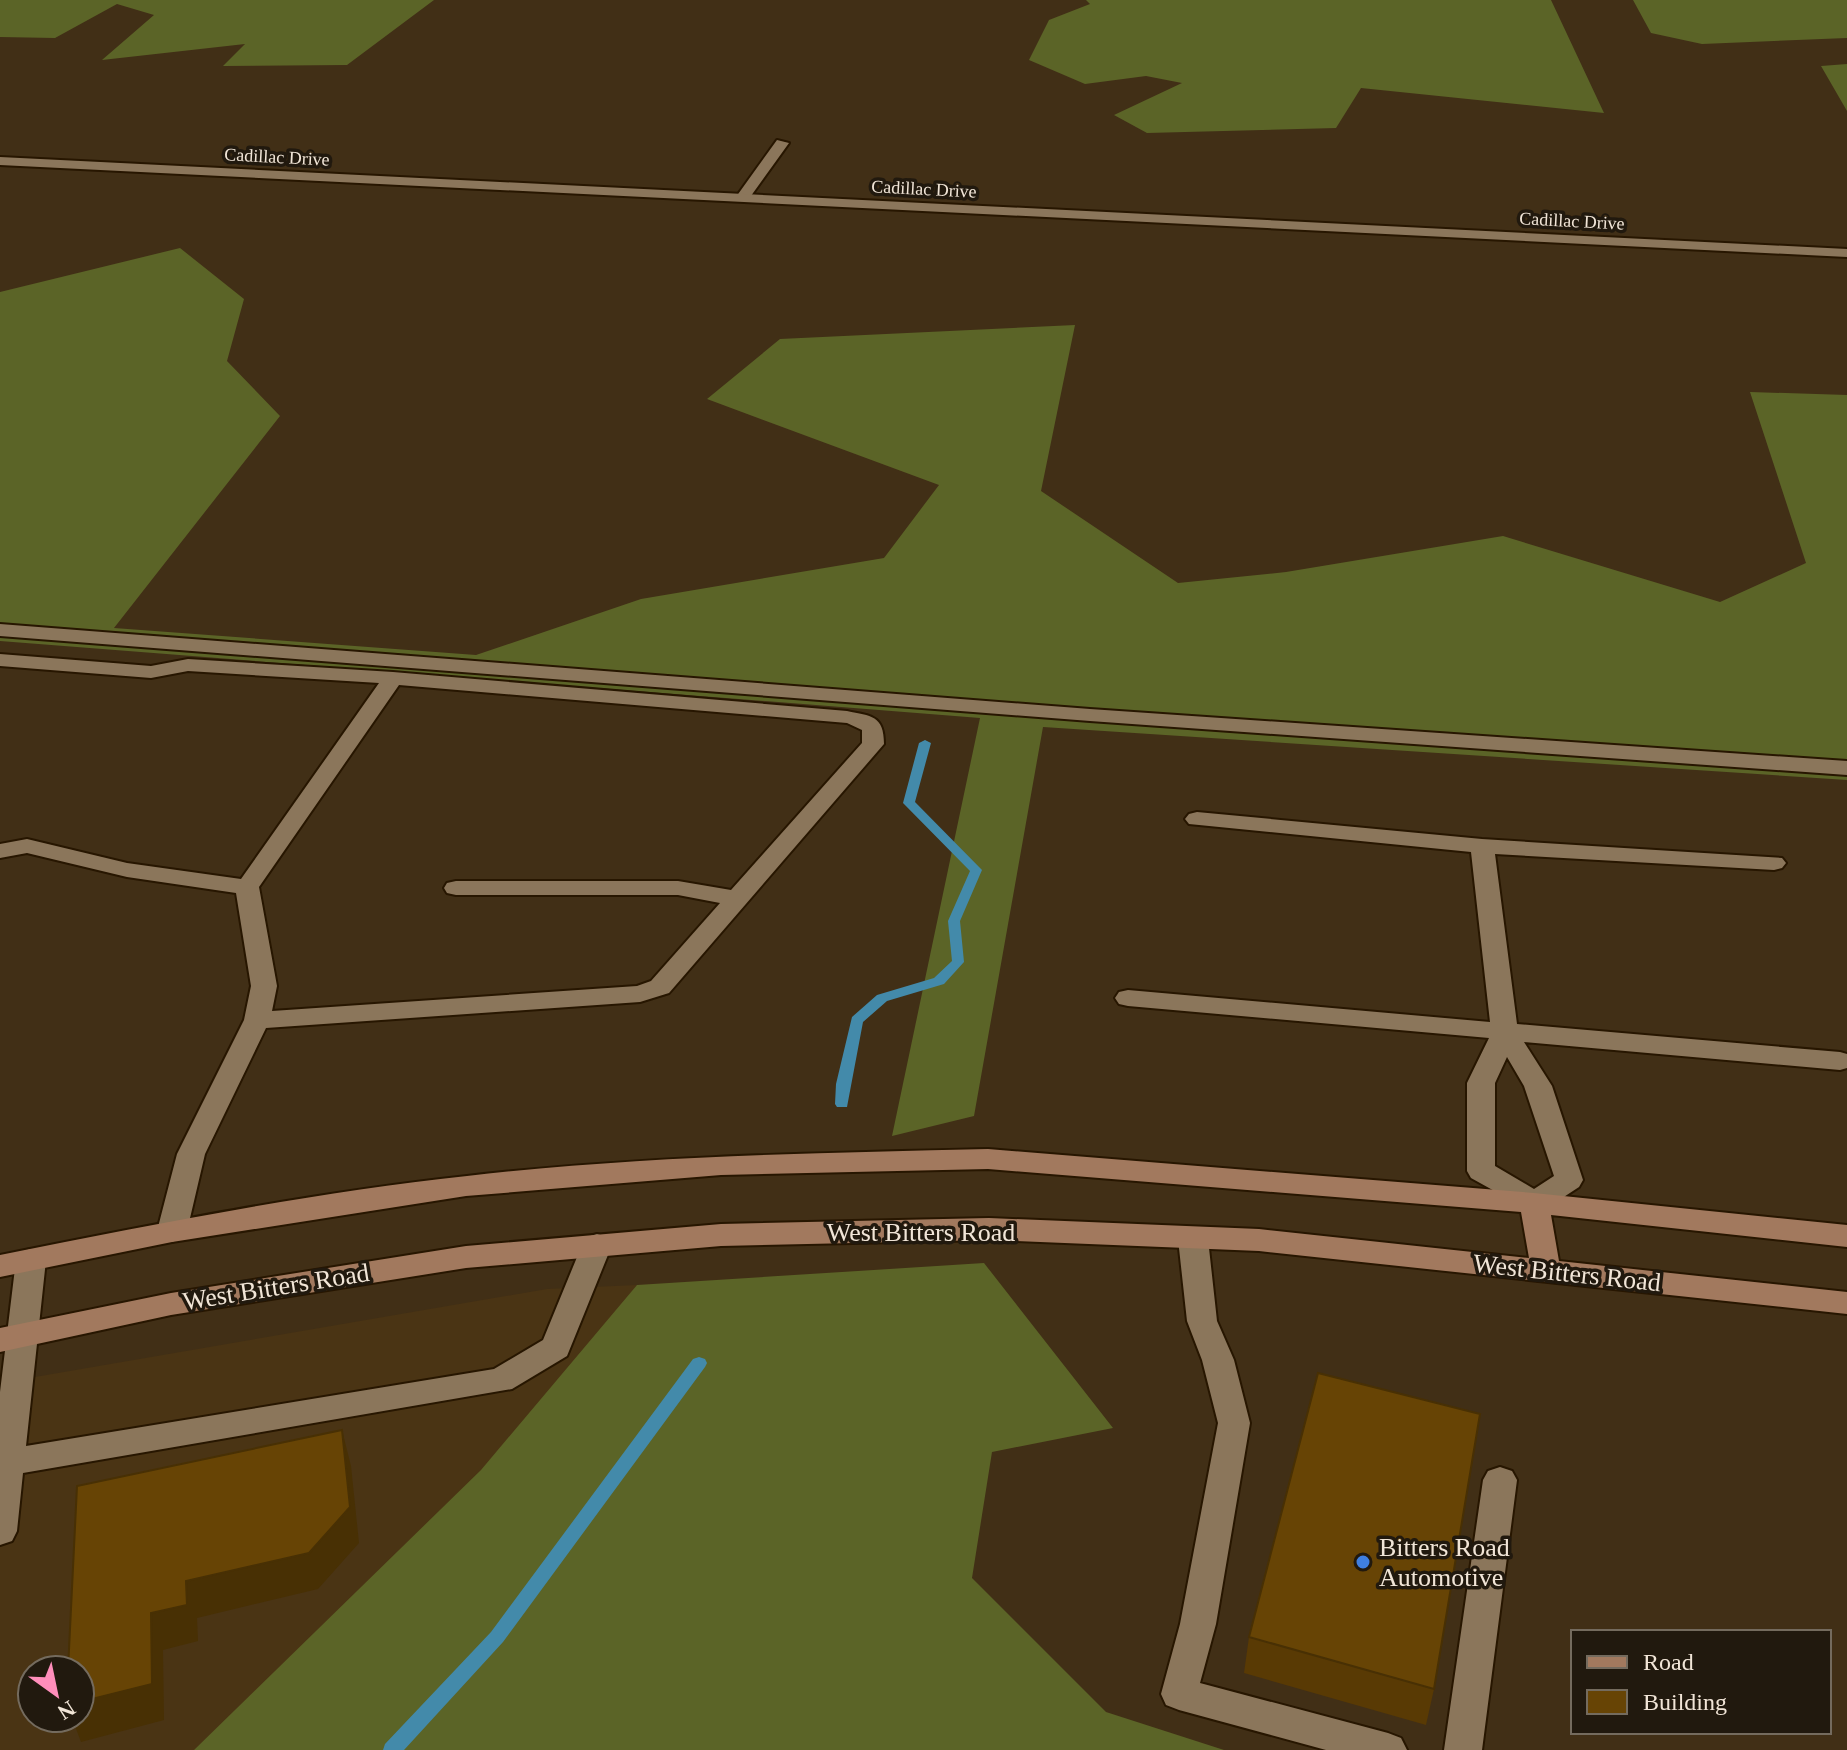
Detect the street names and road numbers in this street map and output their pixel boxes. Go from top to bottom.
street label: Cadillac Drive [224,144,330,170]
street label: Cadillac Drive [871,176,977,202]
street label: Cadillac Drive [1519,208,1625,234]
street label: West Bitters Road [827,1218,1015,1247]
street label: West Bitters Road [1472,1249,1662,1297]
street label: West Bitters Road [181,1258,371,1316]

